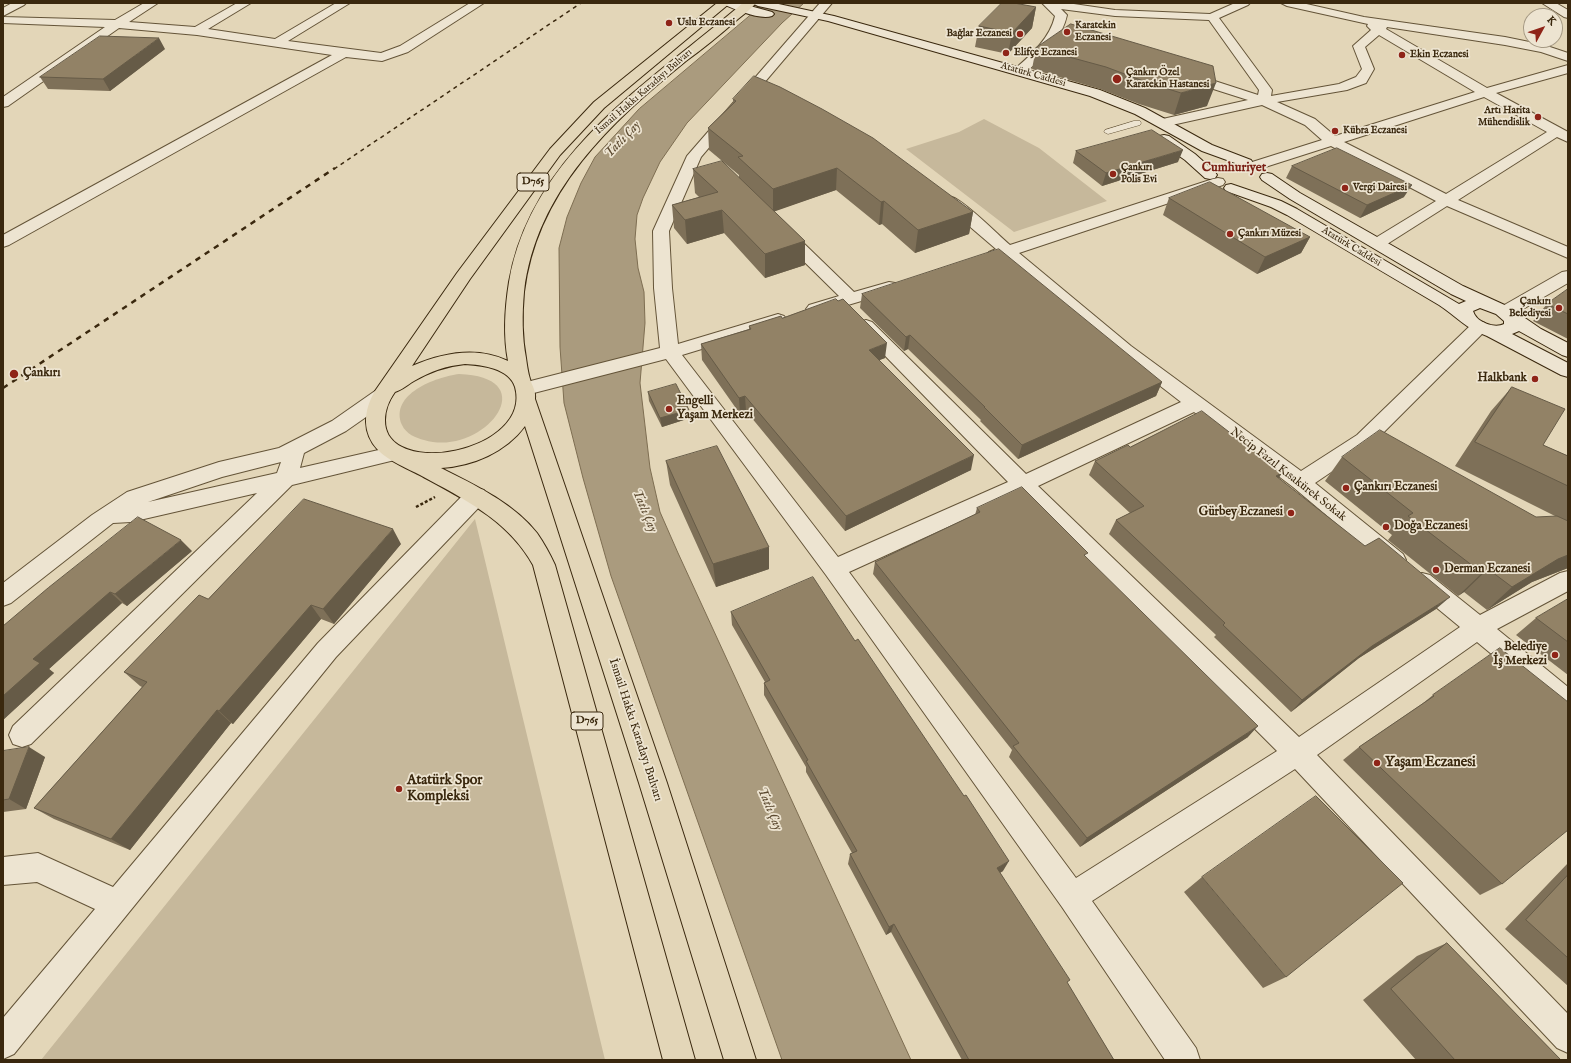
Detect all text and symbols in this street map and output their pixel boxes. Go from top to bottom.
north arrow [1523,8,1563,48]
text: K [1544,13,1559,28]
place label: Uslu Eczanesi [677,17,735,29]
marker: Uslu Eczanesi [664,18,674,28]
place label: Karatekin Eczanesi [1075,20,1116,44]
marker: Karatekin Eczanesi [1062,27,1072,37]
place label: Bağlar Eczanesi [946,28,1012,40]
marker: Bağlar Eczanesi [1015,29,1025,39]
street label: İsmail Hakkı Karadayı Bulvarı [593,47,695,137]
place label: Elifçe Eczanesi [1014,47,1077,59]
marker: Elifçe Eczanesi [1001,48,1011,58]
place label: Ekin Eczanesi [1410,49,1469,61]
marker: Ekin Eczanesi [1397,50,1407,60]
street label: Atatürk Caddesi [999,60,1067,90]
place label: Çankırı Özel Karatekin Hastanesi [1126,67,1209,90]
marker: Çankırı Özel Karatekin Hastanesi [1111,73,1123,85]
place label: Artı Harita Mühendislik [1478,105,1530,128]
marker: Artı Harita Mühendislik [1533,112,1543,122]
water label: Tatlı Çay [602,118,644,162]
place label: Kübra Eczanesi [1343,125,1407,137]
marker: Kübra Eczanesi [1330,126,1340,136]
district label: Cumhuriyet [1202,160,1266,176]
place label: Çankırı Polis Evi [1121,162,1157,186]
marker: Çankırı Polis Evi [1108,169,1118,179]
road number: D765 [517,173,549,191]
place label: Vergi Dairesi [1353,182,1407,194]
marker: Vergi Dairesi [1340,183,1350,193]
street label: Atatürk Caddesi [1319,225,1383,269]
place label: Çankırı Müzesi [1238,228,1301,240]
marker: Çankırı Müzesi [1225,229,1235,239]
place label: Çankırı Belediyesi [1509,296,1551,320]
marker: Çankırı Belediyesi [1554,303,1564,313]
place label: Çankırı [23,367,60,381]
marker: Çankırı [8,368,20,380]
place label: Halkbank [1477,372,1527,386]
marker: Halkbank [1530,374,1540,384]
place label: Engelli Yaşam Merkezi [677,395,753,423]
marker: Engelli Yaşam Merkezi [664,404,674,414]
street label: Necip Fazıl Kısakürek Sokak [1227,425,1349,525]
place label: Çankırı Eczanesi [1354,481,1438,495]
marker: Çankırı Eczanesi [1341,483,1351,493]
water label: Tatlı Çay [628,487,660,535]
place label: Gürbey Eczanesi [1199,506,1283,520]
marker: Gürbey Eczanesi [1286,508,1296,518]
place label: Doğa Eczanesi [1394,520,1468,534]
marker: Doğa Eczanesi [1381,522,1391,532]
place label: Derman Eczanesi [1444,563,1531,577]
marker: Derman Eczanesi [1431,565,1441,575]
place label: Belediye İş Merkezi [1493,641,1547,669]
marker: Belediye İş Merkezi [1550,650,1560,660]
street label: İsmail Hakkı Karadayı Bulvarı [605,657,665,803]
road number: D765 [571,712,603,730]
place label: Yaşam Eczanesi [1385,755,1476,771]
marker: Yaşam Eczanesi [1372,758,1382,768]
place label: Atatürk Spor Kompleksi [407,773,482,806]
marker: Atatürk Spor Kompleksi [394,784,404,794]
water label: Tatlı Çay [753,785,785,833]

